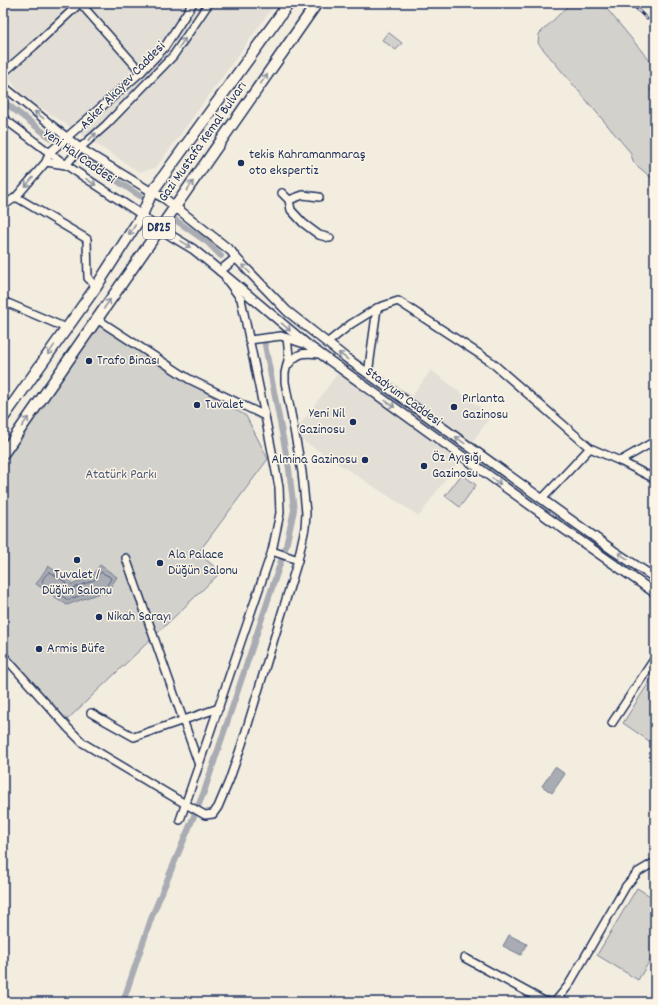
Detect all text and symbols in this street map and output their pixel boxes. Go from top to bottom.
street label: Asker Akayev Caddesi [76,37,171,135]
one-way arrow [178,38,186,49]
one-way arrow [260,74,268,85]
street label: Gazi Mustafa Kemal Bulvarı [154,78,252,206]
one-way arrow [33,111,44,120]
street label: Yeni Hal Caddesi [38,124,120,190]
one-way arrow [87,133,97,142]
place label: tekis Kahramanmaraş oto ekspertiz [249,145,366,181]
marker: tekis Kahramanmaraş oto ekspertiz [236,158,246,168]
one-way arrow [24,177,34,187]
one-way arrow [85,178,96,186]
one-way arrow [186,181,194,192]
road number: D825 [143,217,175,239]
one-way arrow [128,225,136,236]
one-way arrow [180,241,192,249]
one-way arrow [241,264,251,274]
one-way arrow [103,299,111,310]
one-way arrow [281,322,291,331]
one-way arrow [47,344,55,355]
place label: Trafo Binası [97,351,159,371]
one-way arrow [338,351,349,360]
marker: Trafo Binası [84,356,94,366]
street label: Stadyum Caddesi [361,362,446,432]
place label: Pırlanta Gazinosu [462,389,508,425]
place label: Tuvalet [205,395,244,415]
marker: Tuvalet [192,400,202,410]
one-way arrow [385,400,396,409]
marker: Pırlanta Gazinosu [449,402,459,412]
place label: Yeni Nil Gazinosu [299,404,346,440]
one-way arrow [21,417,29,428]
marker: Yeni Nil Gazinosu [348,417,358,427]
one-way arrow [455,436,466,444]
place label: Öz Ayışığı Gazinosu [432,448,481,484]
place label: Almina Gazinosu [271,450,357,470]
marker: Almina Gazinosu [360,455,370,465]
marker: Öz Ayışığı Gazinosu [419,461,429,471]
park label: Atatürk Parkı [85,465,157,485]
one-way arrow [490,477,501,485]
place label: Ala Palace Düğün Salonu [168,545,238,581]
one-way arrow [617,552,628,561]
marker: Tuvalet / Düğün Salonu [72,555,82,565]
marker: Ala Palace Düğün Salonu [155,558,165,568]
place label: Tuvalet / Düğün Salonu [42,565,112,601]
place label: Nikah Sarayı [107,607,171,627]
marker: Nikah Sarayı [94,612,104,622]
place label: Armis Büfe [47,639,105,659]
marker: Armis Büfe [34,644,44,654]

